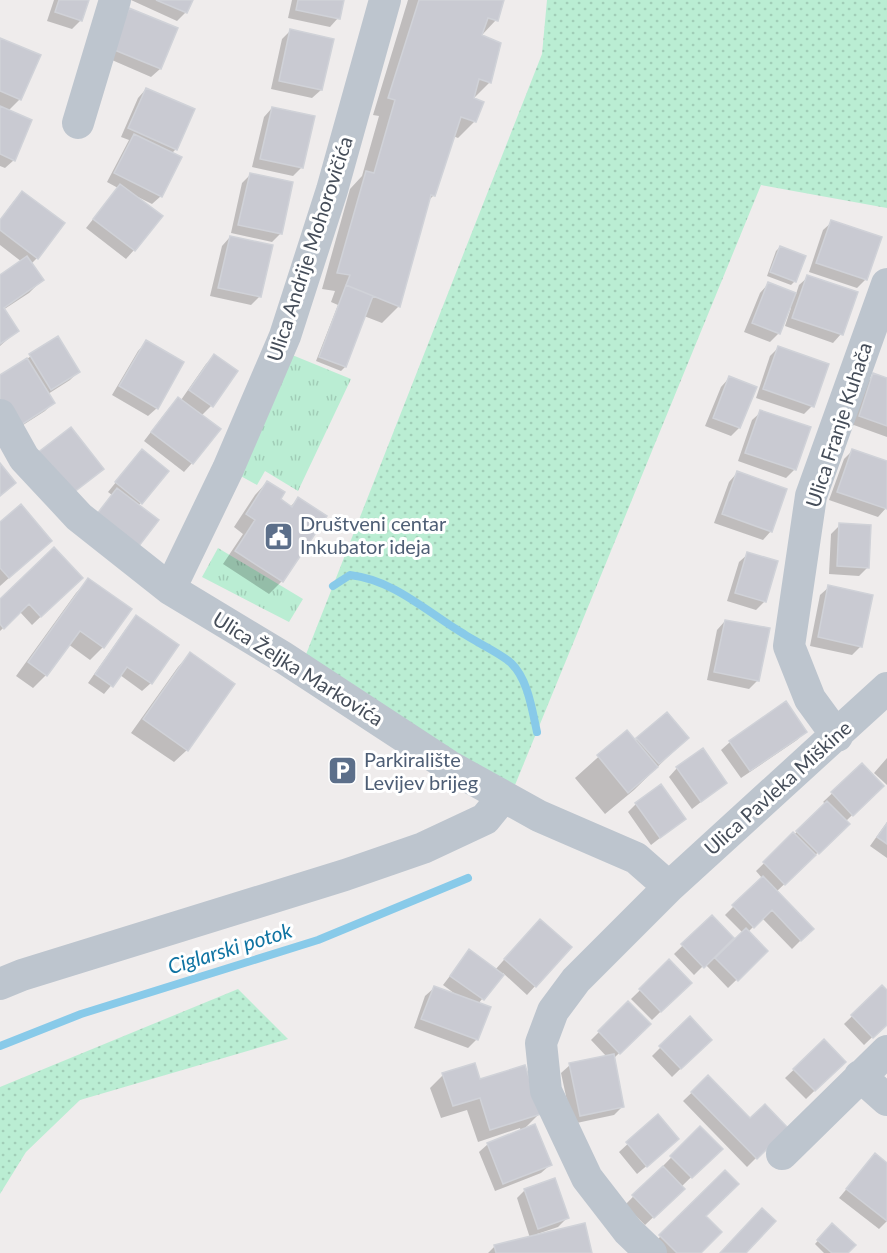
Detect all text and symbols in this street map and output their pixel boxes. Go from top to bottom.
street label: Ulica Andrije Mohorovičića [261,133,357,364]
street label: Ulica Franje Kuhača [800,339,876,510]
place label: Društveni centar Inkubator ideja [300,511,447,558]
public building icon: Društveni centar Inkubator ideja [263,520,295,552]
street label: Ulica Željka Markovića [209,606,388,730]
street label: Ulica Pavleka Miškine [699,715,856,860]
place label: Parkiralište Levijev brijeg [364,747,478,794]
parking icon: Parkiralište Levijev brijeg [327,755,359,787]
water label: Ciglarski potok [164,916,296,978]

